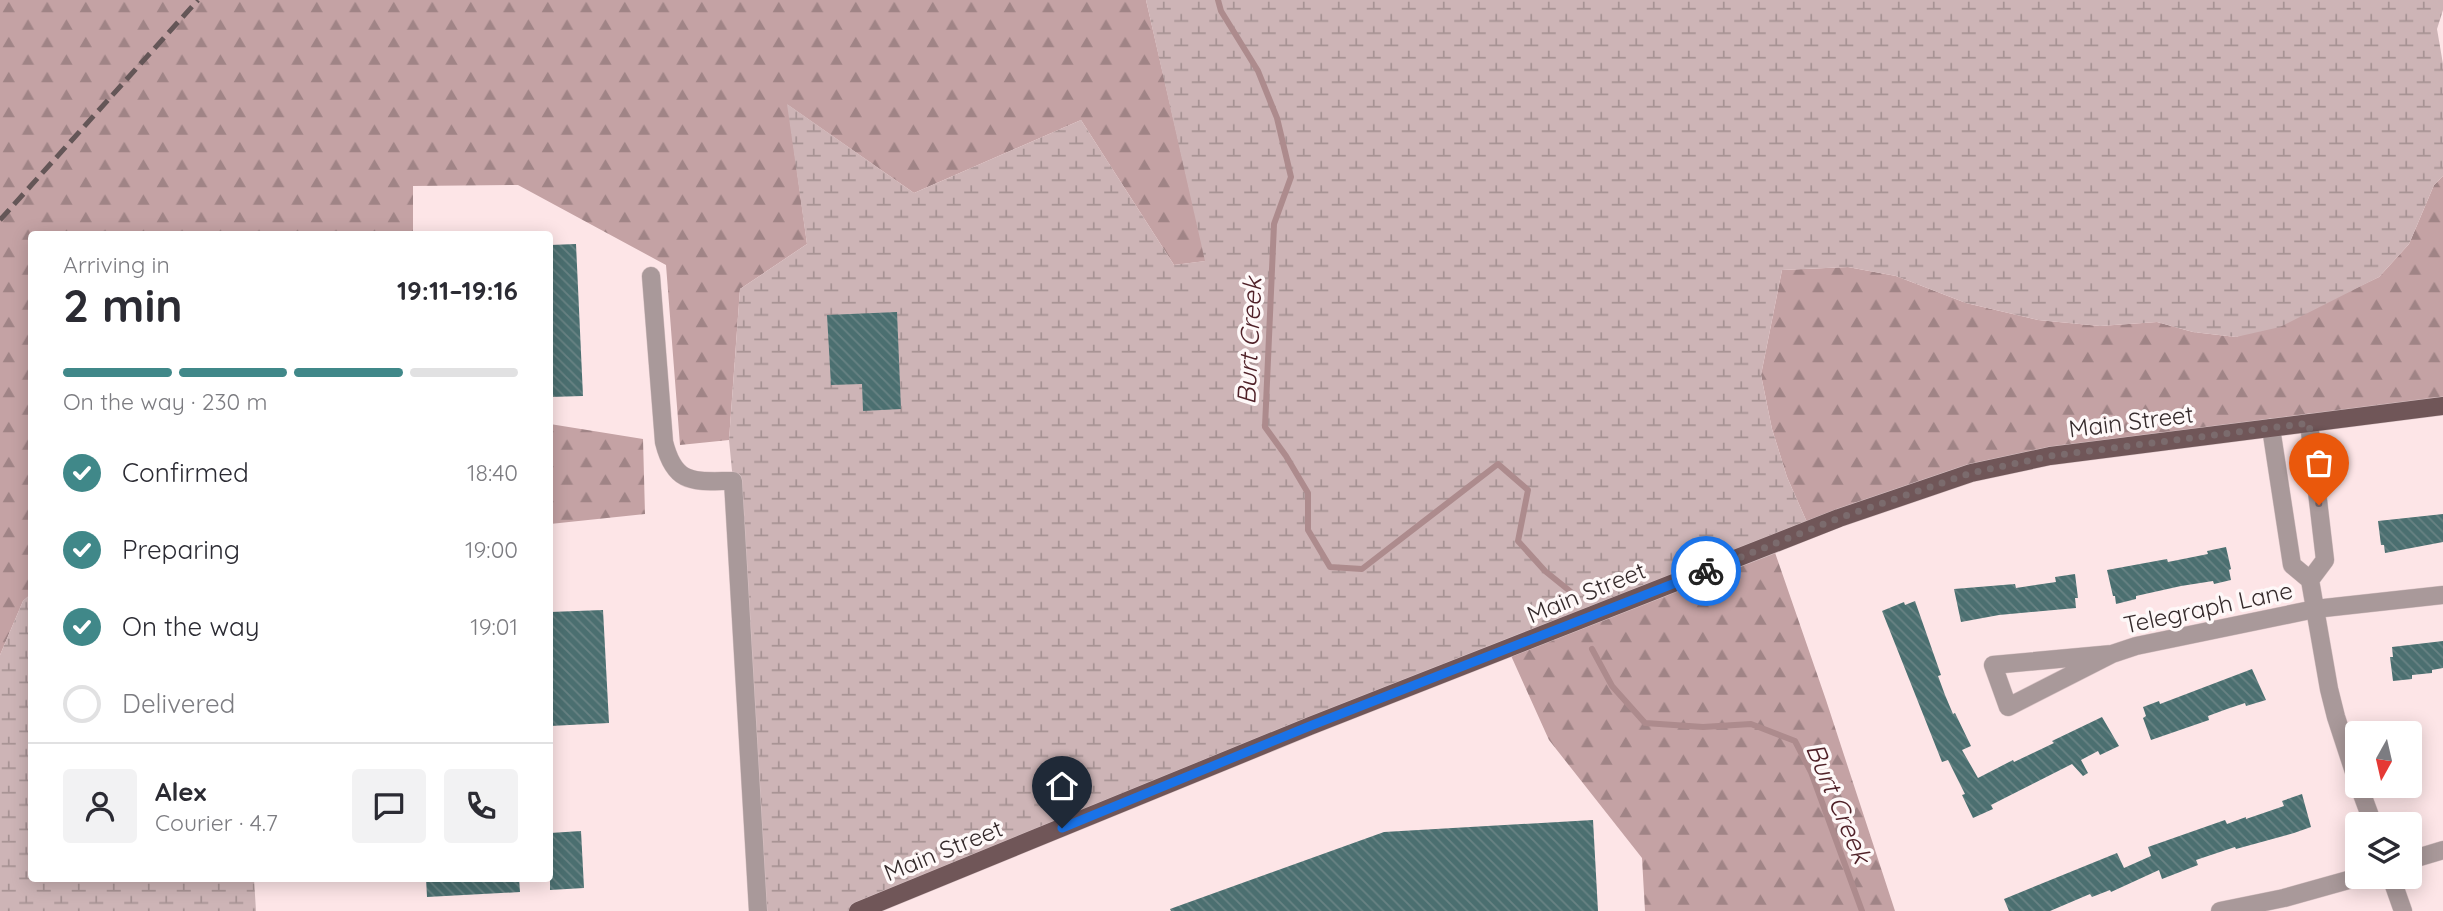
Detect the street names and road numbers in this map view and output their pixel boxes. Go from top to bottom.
street label: Main Street [2067,398,2195,444]
street label: Main Street [1522,555,1650,629]
street label: Telegraph Lane [2121,574,2295,640]
street label: Main Street [879,813,1007,887]

